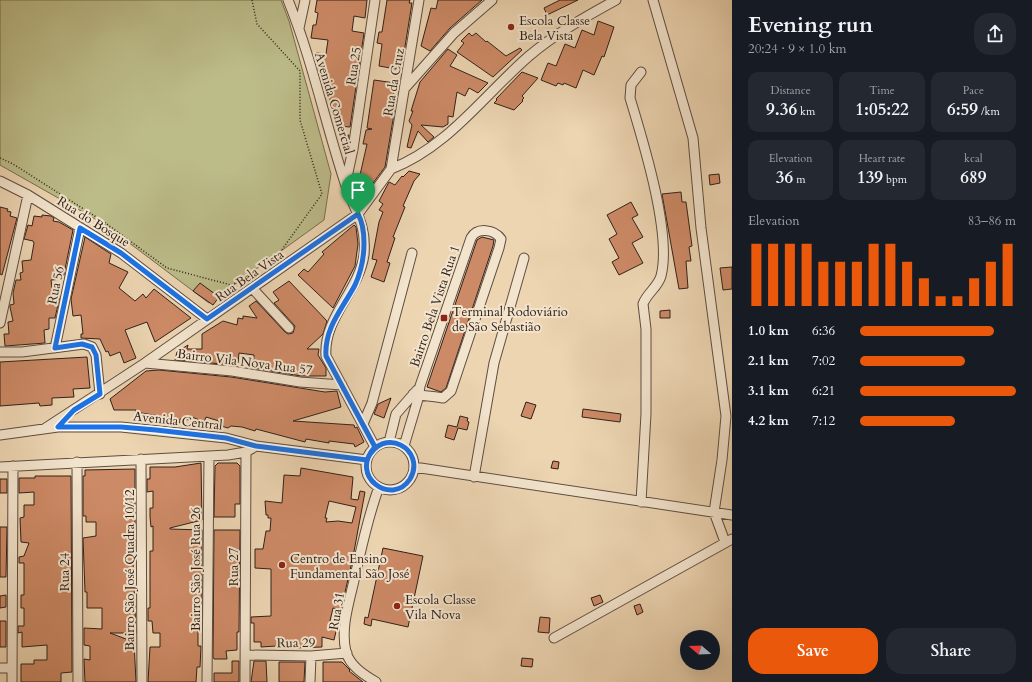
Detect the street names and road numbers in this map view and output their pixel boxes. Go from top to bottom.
street label: Rua 25 [342,46,366,87]
street label: Rua da Cruz [379,46,409,118]
street label: Avenida Comercial [310,50,358,157]
street label: Rua do Bosque [54,192,133,251]
street label: Bairro Bela Vista Rua 1 [406,243,464,370]
street label: Rua Bela Vista [212,245,288,306]
street label: Rua 56 [43,264,69,306]
street label: Bairro Vila Nova Rua 57 [176,345,314,379]
street label: Avenida Central [132,407,224,435]
street label: Bairro São José Quadra 10/12 [121,489,139,651]
street label: Bairro São José Rua 26 [187,506,205,631]
street label: Rua 27 [225,547,243,586]
street label: Rua 24 [56,552,74,591]
street label: Rua 31 [325,591,349,632]
street label: Rua 29 [277,634,316,652]

